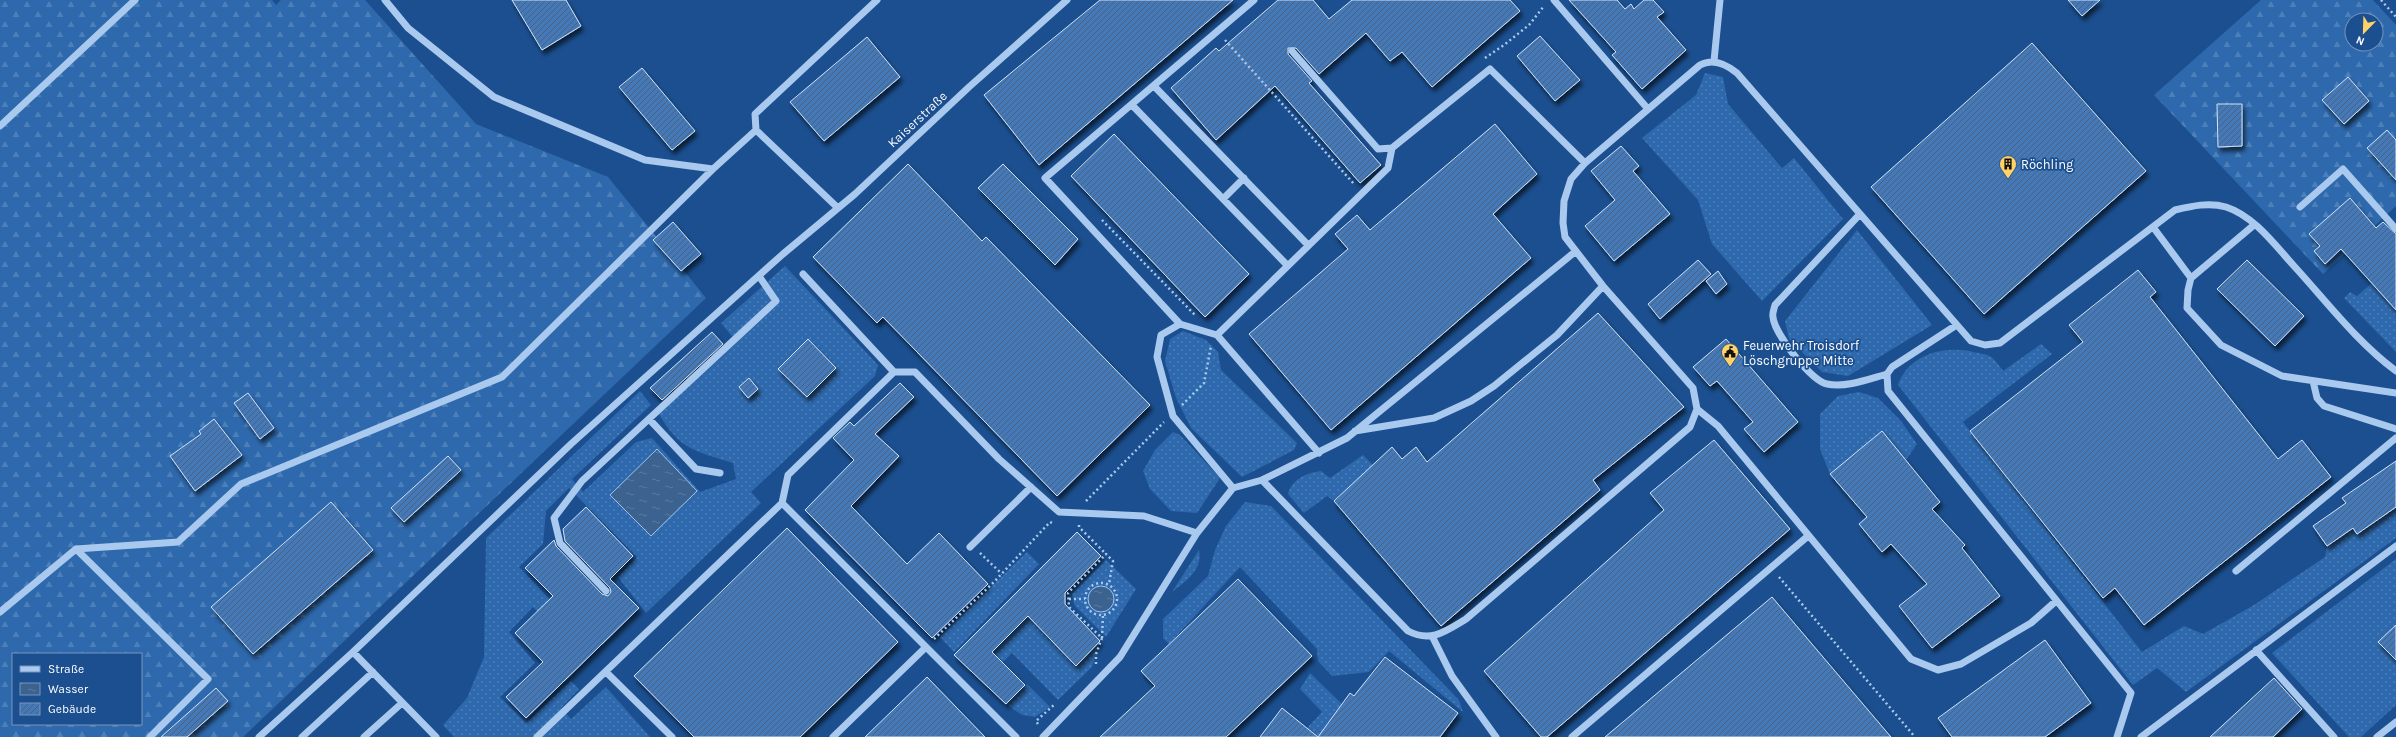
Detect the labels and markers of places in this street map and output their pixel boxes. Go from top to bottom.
building icon: Röchling [1998,154,2018,179]
place label: Röchling [2021,157,2074,172]
place label: Feuerwehr Troisdorf Löschgruppe Mitte [1743,338,1860,368]
public building icon: Feuerwehr Troisdorf Löschgruppe Mitte [1720,342,1740,367]

